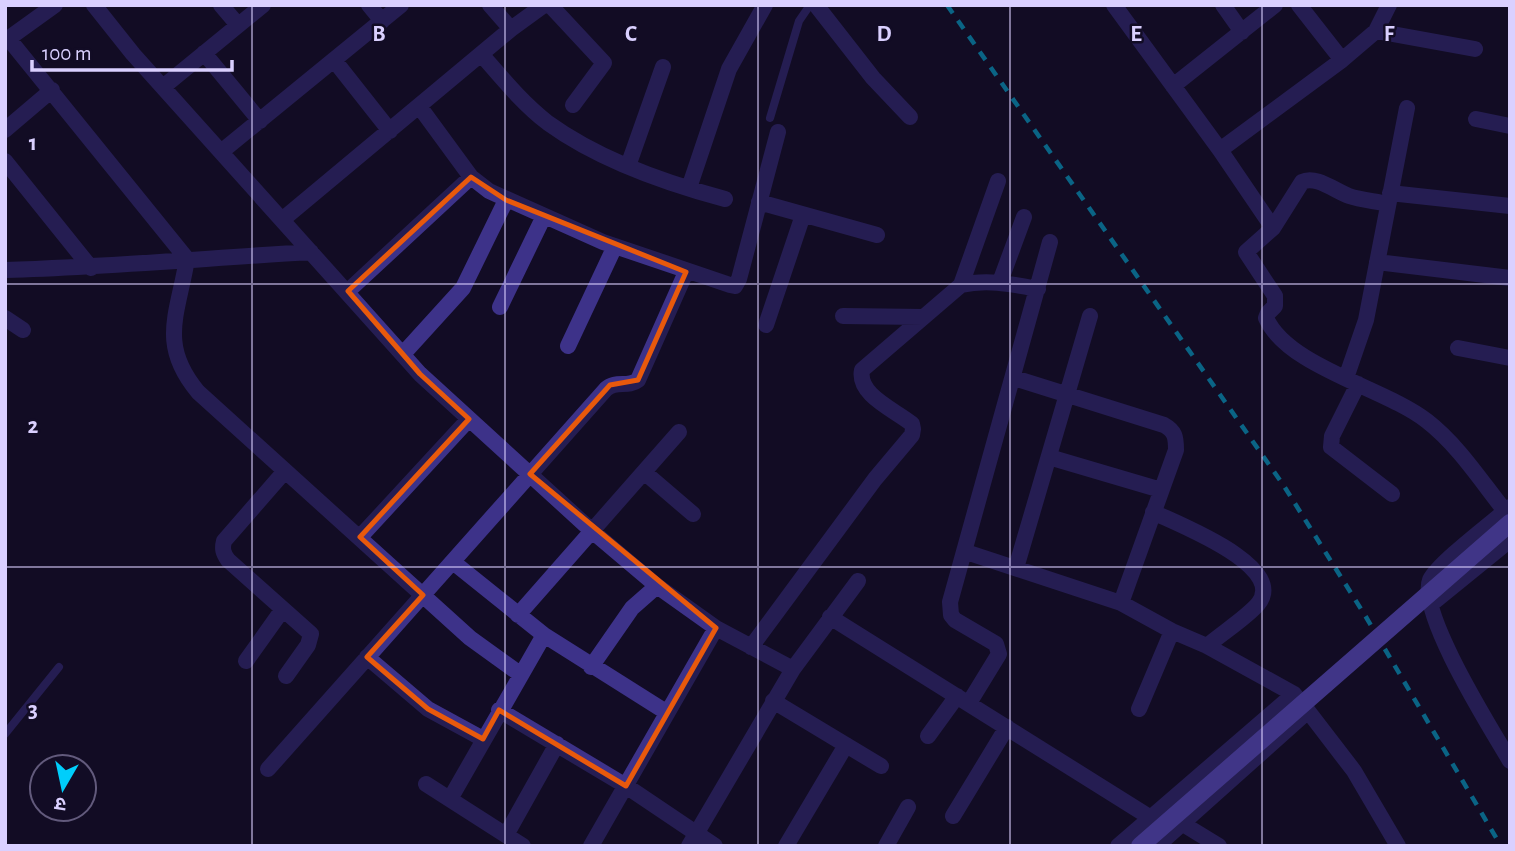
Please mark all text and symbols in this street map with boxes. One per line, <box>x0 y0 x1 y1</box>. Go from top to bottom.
text: B <box>372 23 386 46</box>
text: C <box>625 23 637 46</box>
text: D <box>876 23 892 46</box>
text: E <box>1130 23 1142 46</box>
text: F <box>1384 23 1395 46</box>
scale bar <box>32 28 231 72</box>
text: 100 m <box>42 43 92 64</box>
text: 1 <box>29 132 37 155</box>
text: 2 <box>28 415 39 438</box>
text: 3 <box>28 699 38 722</box>
north arrow <box>28 753 98 823</box>
text: उ <box>53 793 68 814</box>

